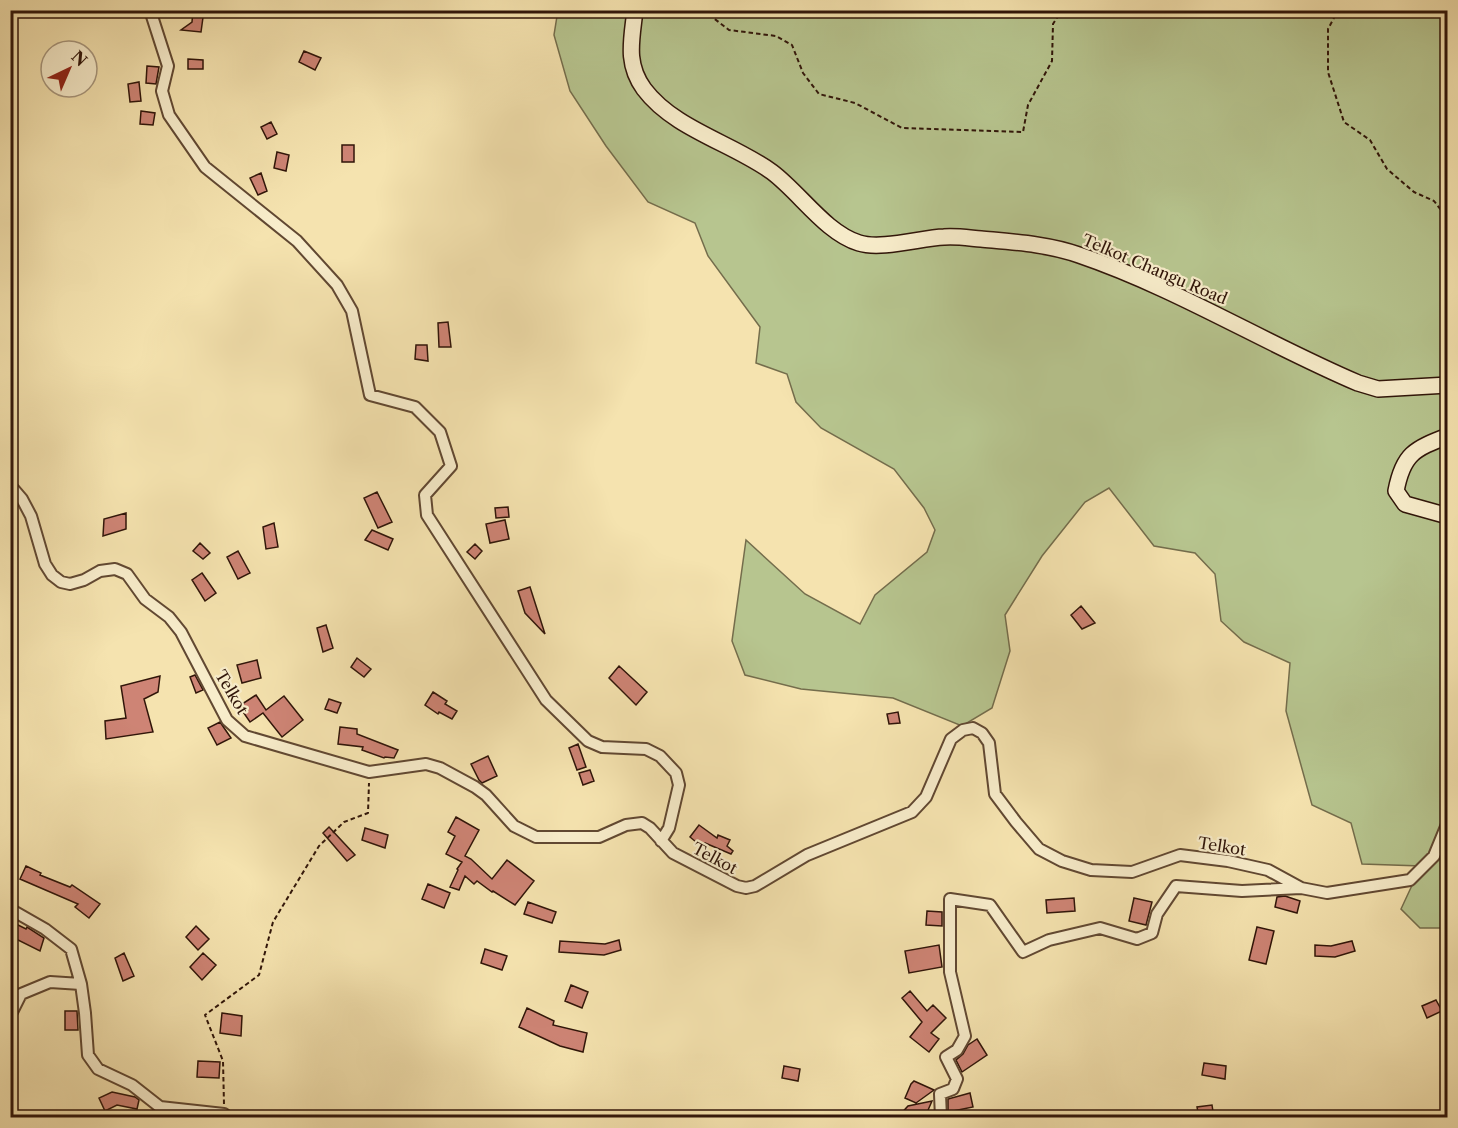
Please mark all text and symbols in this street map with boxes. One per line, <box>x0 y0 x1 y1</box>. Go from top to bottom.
north arrow <box>39 39 99 99</box>
text: N <box>67 46 91 70</box>
street label: Telkot Changu Road <box>1080 229 1231 309</box>
street label: Telkot <box>211 666 253 718</box>
street label: Telkot <box>1197 832 1248 860</box>
street label: Telkot <box>689 838 741 878</box>

